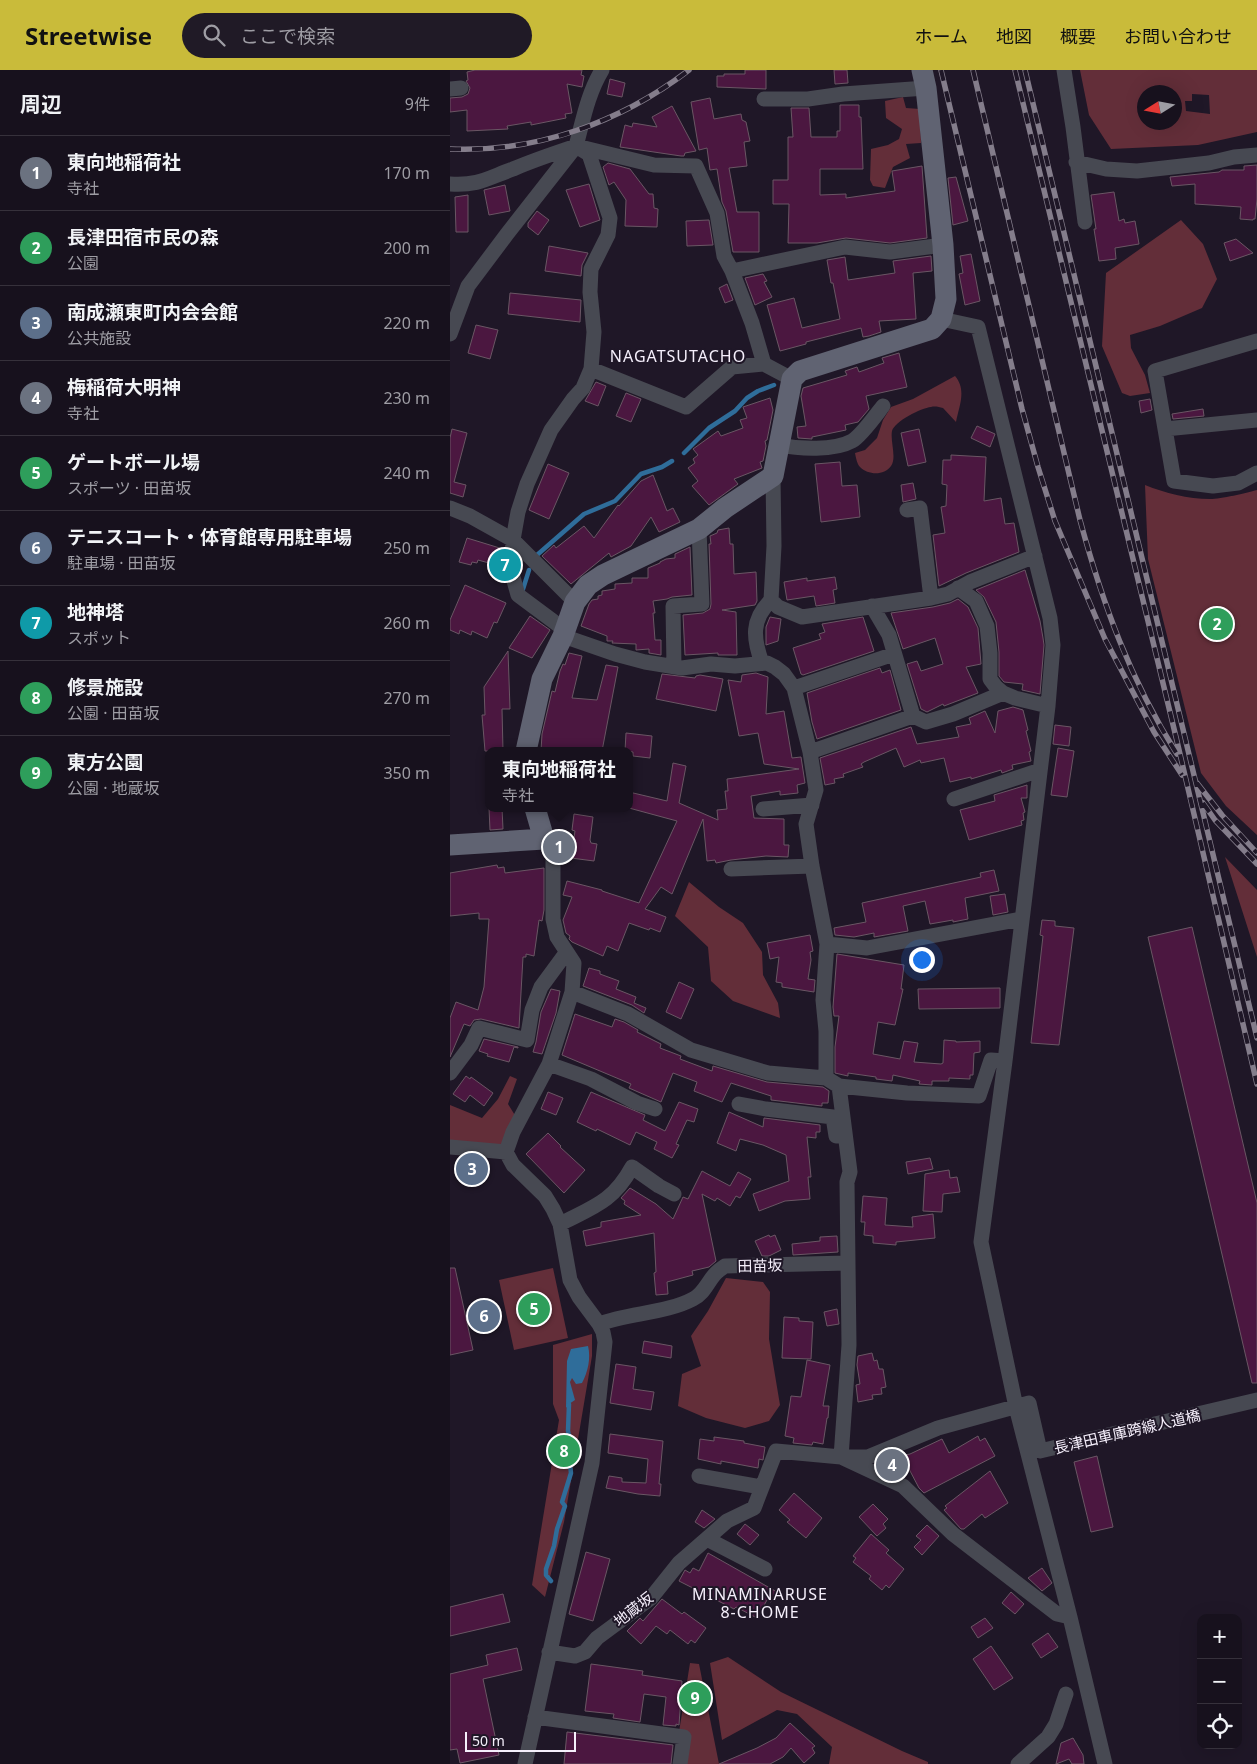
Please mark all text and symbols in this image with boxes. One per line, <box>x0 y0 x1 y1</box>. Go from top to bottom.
search box <box>182 13 532 58</box>
text: Streetwise <box>25 19 152 52</box>
icon: search <box>200 21 228 49</box>
text: ここで検索 <box>240 23 335 49</box>
text: ホーム <box>915 24 968 48</box>
text: 地図 <box>996 24 1032 48</box>
text: 概要 <box>1060 24 1096 48</box>
text: お問い合わせ <box>1124 24 1232 48</box>
north arrow <box>1137 85 1182 130</box>
text: 周辺 <box>20 90 62 118</box>
text: 9件 <box>405 93 430 115</box>
text: 東向地稲荷社 <box>67 149 181 175</box>
text: 1 <box>31 162 41 184</box>
text: 170 m <box>383 162 430 184</box>
text: 寺社 <box>67 177 99 199</box>
text: 長津田宿市民の森 <box>67 224 219 250</box>
text: 2 <box>31 237 41 259</box>
text: 200 m <box>383 237 430 259</box>
text: 公園 <box>67 252 99 274</box>
text: 南成瀬東町内会会館 <box>67 299 238 325</box>
text: 3 <box>31 312 41 334</box>
text: 220 m <box>383 312 430 334</box>
text: 公共施設 <box>67 327 131 349</box>
district label: NAGATSUTACHO <box>610 345 746 367</box>
text: 梅稲荷大明神 <box>67 374 181 400</box>
text: 4 <box>31 387 41 409</box>
text: 230 m <box>383 387 430 409</box>
text: 寺社 <box>67 402 99 424</box>
text: ゲートボール場 <box>67 449 200 475</box>
text: 5 <box>31 462 41 484</box>
text: 240 m <box>383 462 430 484</box>
text: スポーツ · 田苗坂 <box>67 477 191 499</box>
text: テニスコート・体育館専用駐車場 <box>67 524 352 550</box>
text: 6 <box>31 537 41 559</box>
text: 250 m <box>383 537 430 559</box>
pin: 7 <box>489 546 521 584</box>
text: 駐車場 · 田苗坂 <box>67 552 176 574</box>
text: 地神塔 <box>67 599 124 625</box>
pin: 2 <box>1201 605 1233 643</box>
text: 7 <box>31 612 41 634</box>
text: 260 m <box>383 612 430 634</box>
text: スポット <box>67 627 131 649</box>
text: 修景施設 <box>67 674 143 700</box>
text: 8 <box>31 687 41 709</box>
text: 270 m <box>383 687 430 709</box>
text: 公園 · 田苗坂 <box>67 702 160 724</box>
popup <box>485 747 633 812</box>
text: 東方公園 <box>67 749 143 775</box>
text: 東向地稲荷社 <box>502 756 616 782</box>
text: 9 <box>31 762 41 784</box>
text: 350 m <box>383 762 430 784</box>
text: 公園 · 地蔵坂 <box>67 777 160 799</box>
text: 寺社 <box>502 784 534 806</box>
pin: 1 <box>543 828 575 866</box>
your location <box>909 947 935 973</box>
pin: 3 <box>456 1150 488 1188</box>
street label: 田苗坂 <box>737 1255 783 1275</box>
pin: 5 <box>518 1290 550 1328</box>
pin: 6 <box>468 1297 500 1335</box>
street label: 長津田車庫跨線人道橋 <box>1052 1404 1202 1458</box>
pin: 8 <box>548 1432 580 1470</box>
pin: 4 <box>876 1446 908 1484</box>
district label: MINAMINARUSE 8-CHOME <box>692 1583 828 1623</box>
street label: 地蔵坂 <box>609 1587 657 1631</box>
map controls <box>1197 1614 1242 1749</box>
button: + <box>1197 1614 1242 1659</box>
button: − <box>1197 1659 1242 1704</box>
pin: 9 <box>679 1679 711 1717</box>
button: locate <box>1197 1704 1242 1749</box>
scale bar <box>465 1729 576 1752</box>
text: 50 m <box>472 1731 505 1750</box>

